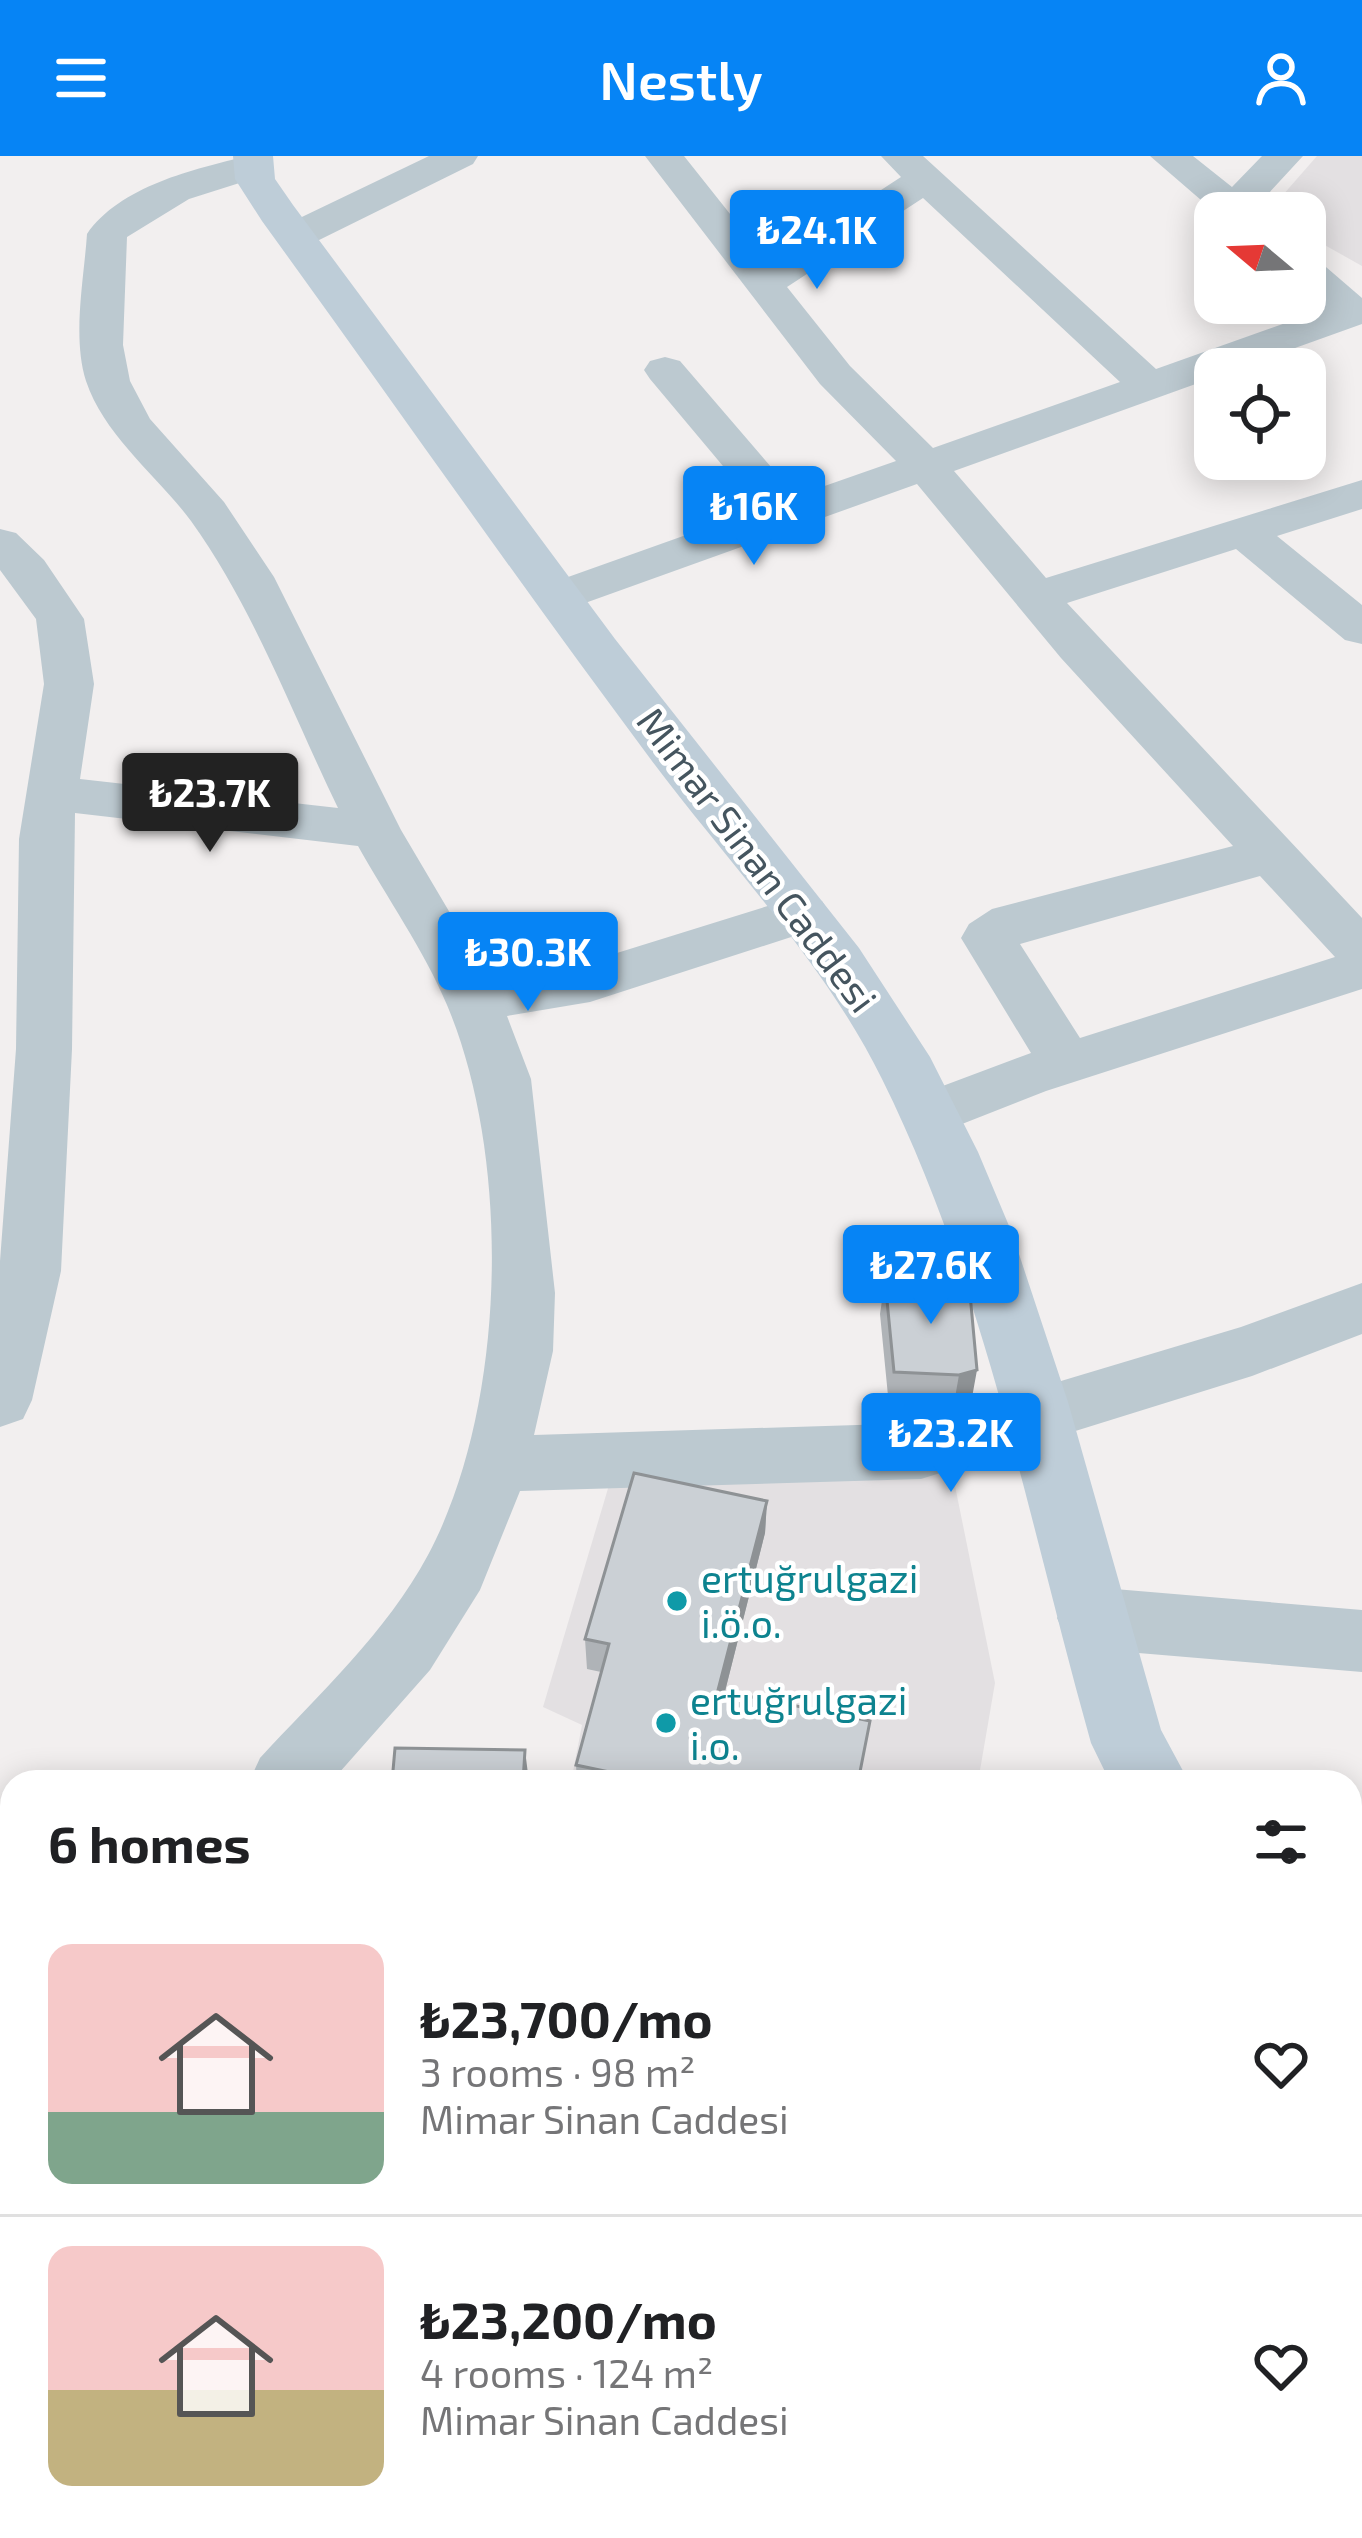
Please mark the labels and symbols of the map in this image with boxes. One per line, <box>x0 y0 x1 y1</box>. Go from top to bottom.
pin: ₺24.1K <box>719 190 915 292</box>
north arrow <box>1194 192 1326 324</box>
pin: ₺16K <box>683 466 825 568</box>
street label: Mimar Sinan Caddesi <box>628 698 888 1020</box>
pin: ₺23.7K <box>112 753 308 855</box>
pin: ₺30.3K <box>430 912 626 1014</box>
pin: ₺27.6K <box>833 1225 1029 1327</box>
pin: ₺23.2K <box>853 1393 1049 1495</box>
place label: ertuğrulgazi i.ö.o. <box>701 1554 918 1646</box>
marker: ertuğrulgazi i.ö.o. <box>664 1588 690 1614</box>
place label: ertuğrulgazi i.o. <box>690 1676 907 1768</box>
marker: ertuğrulgazi i.o. <box>653 1710 679 1736</box>

